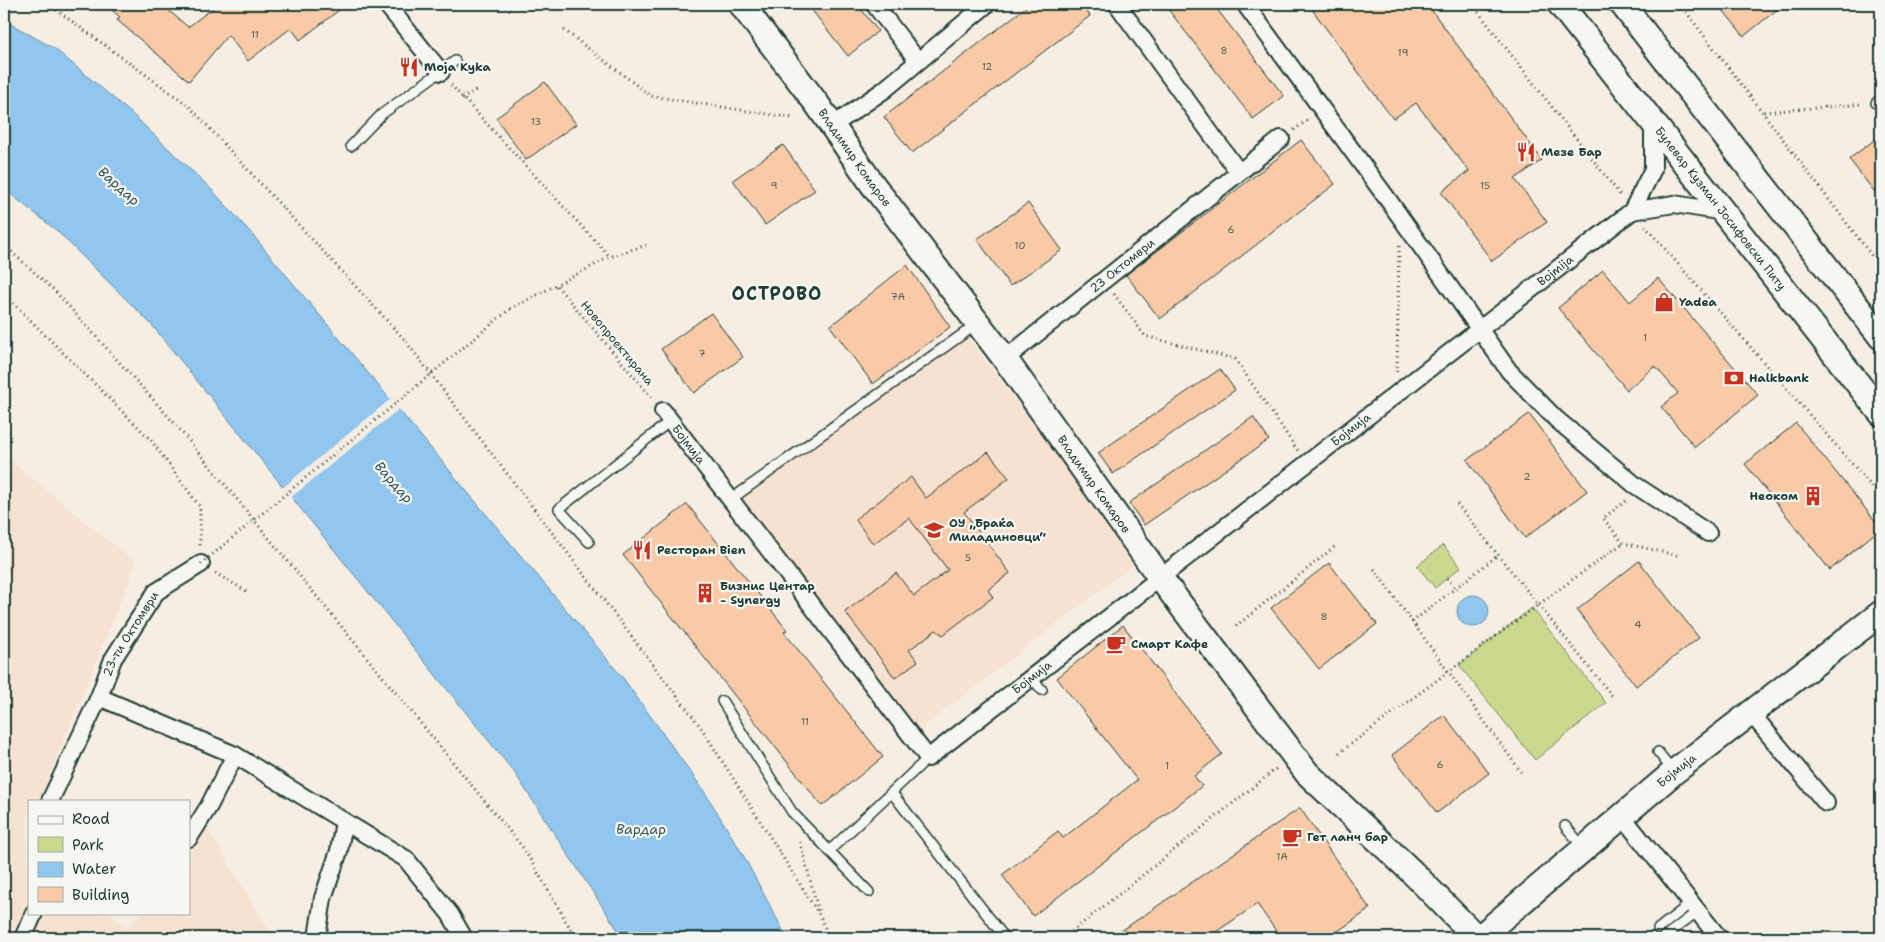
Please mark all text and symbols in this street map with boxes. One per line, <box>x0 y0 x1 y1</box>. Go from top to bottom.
house number: 11 <box>251 28 259 41</box>
house number: 8 <box>1221 44 1228 57</box>
house number: 19 <box>1398 46 1408 59</box>
restaurant icon: Moja Kyka <box>398 56 420 78</box>
place label: Moja Kyka <box>424 59 492 75</box>
house number: 12 <box>982 60 992 73</box>
street label: Владимир Комаров <box>815 105 895 210</box>
house number: 13 <box>531 115 541 128</box>
street label: Булевар Кузман Јосифовски Питу <box>1651 123 1790 294</box>
restaurant icon: Мезе Бар <box>1515 141 1537 163</box>
place label: Мезе Бар <box>1541 144 1602 160</box>
water label: Вардар <box>94 163 144 210</box>
house number: 9 <box>771 179 778 192</box>
house number: 15 <box>1480 179 1490 192</box>
house number: 6 <box>1228 223 1235 236</box>
street label: 23 Октомври <box>1086 235 1158 296</box>
house number: 10 <box>1015 239 1025 252</box>
street label: Bojmija <box>1534 251 1577 290</box>
district label: ОСТРОВО <box>732 282 822 306</box>
house number: 7А <box>891 290 905 303</box>
shop icon: Yadea <box>1653 291 1675 313</box>
place label: Yadea <box>1679 294 1718 310</box>
street label: Новопроектирана <box>577 297 658 389</box>
house number: 1 <box>1643 331 1647 344</box>
house number: 7 <box>699 347 706 360</box>
bank icon: Halkbank <box>1723 367 1745 389</box>
place label: Halkbank <box>1749 370 1809 386</box>
street label: Бојмија <box>1328 409 1374 450</box>
street label: Бојмија <box>668 421 709 468</box>
street label: Владимир Комаров <box>1054 432 1134 536</box>
water label: Вардар <box>371 457 417 507</box>
house number: 2 <box>1524 470 1531 483</box>
building icon: Неоком <box>1802 485 1824 507</box>
place label: Неоком <box>1749 488 1798 504</box>
place label: ОУ „Браќа Миладиновци“ <box>949 515 1046 545</box>
school or university icon: ОУ „Браќа Миладиновци“ <box>923 519 945 541</box>
restaurant icon: Ресторан Bien <box>631 539 653 561</box>
place label: Ресторан Bien <box>657 542 746 558</box>
house number: 5 <box>965 551 971 564</box>
place label: Бизнис Центар - Synergy <box>720 578 815 608</box>
building icon: Бизнис Центар - Synergy <box>694 582 716 604</box>
street label: 23-ти Октомври <box>99 588 162 679</box>
house number: 8 <box>1321 610 1328 623</box>
house number: 4 <box>1635 618 1642 631</box>
cafe icon: Смарт Кафе <box>1105 633 1127 655</box>
place label: Смарт Кафе <box>1131 636 1208 652</box>
street label: Бојмија <box>1009 657 1055 698</box>
house number: 11 <box>801 715 809 728</box>
street label: Бојмија <box>1654 750 1700 791</box>
house number: 6 <box>1437 758 1444 771</box>
house number: 1 <box>1165 759 1169 772</box>
legend <box>28 800 190 914</box>
text: Road <box>72 809 110 829</box>
water label: Вардар <box>616 820 666 838</box>
cafe icon: Гет ланч бар <box>1281 826 1303 848</box>
place label: Гет ланч бар <box>1307 829 1388 845</box>
text: Park <box>72 835 104 855</box>
house number: 1А <box>1276 850 1288 863</box>
text: Water <box>72 859 116 879</box>
text: Building <box>72 885 129 905</box>

